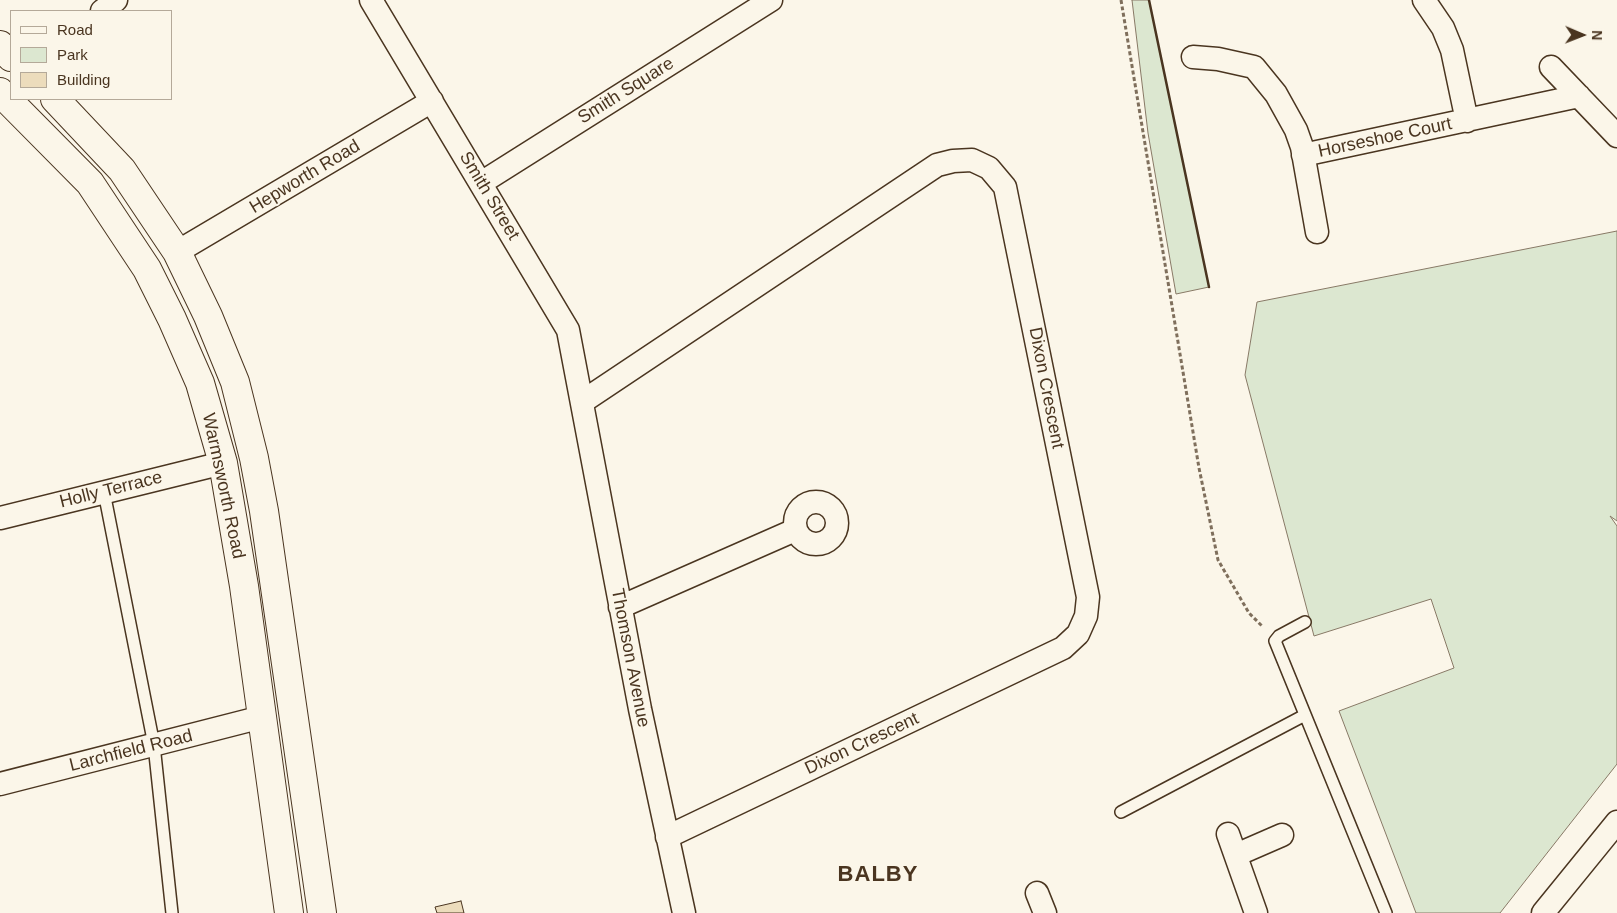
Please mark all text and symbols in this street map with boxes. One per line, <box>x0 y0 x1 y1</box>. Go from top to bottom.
legend <box>10 10 172 100</box>
north arrow <box>1557 10 1607 60</box>
text: Road <box>57 21 93 38</box>
text: N <box>1589 30 1605 40</box>
text: Park <box>57 46 88 63</box>
street label: Smith Square <box>574 53 678 129</box>
text: Building <box>57 71 110 88</box>
street label: Horseshoe Court <box>1316 113 1454 163</box>
street label: Hepworth Road <box>246 136 364 218</box>
street label: Smith Street <box>454 148 524 244</box>
street label: Dixon Crescent <box>1024 326 1068 450</box>
street label: Warmsworth Road <box>197 411 249 561</box>
street label: Holly Terrace <box>57 467 165 513</box>
street label: Thomson Avenue <box>606 587 654 729</box>
street label: Dixon Crescent <box>802 708 922 780</box>
street label: Larchfield Road <box>67 725 195 777</box>
district label: BALBY <box>837 862 919 888</box>

